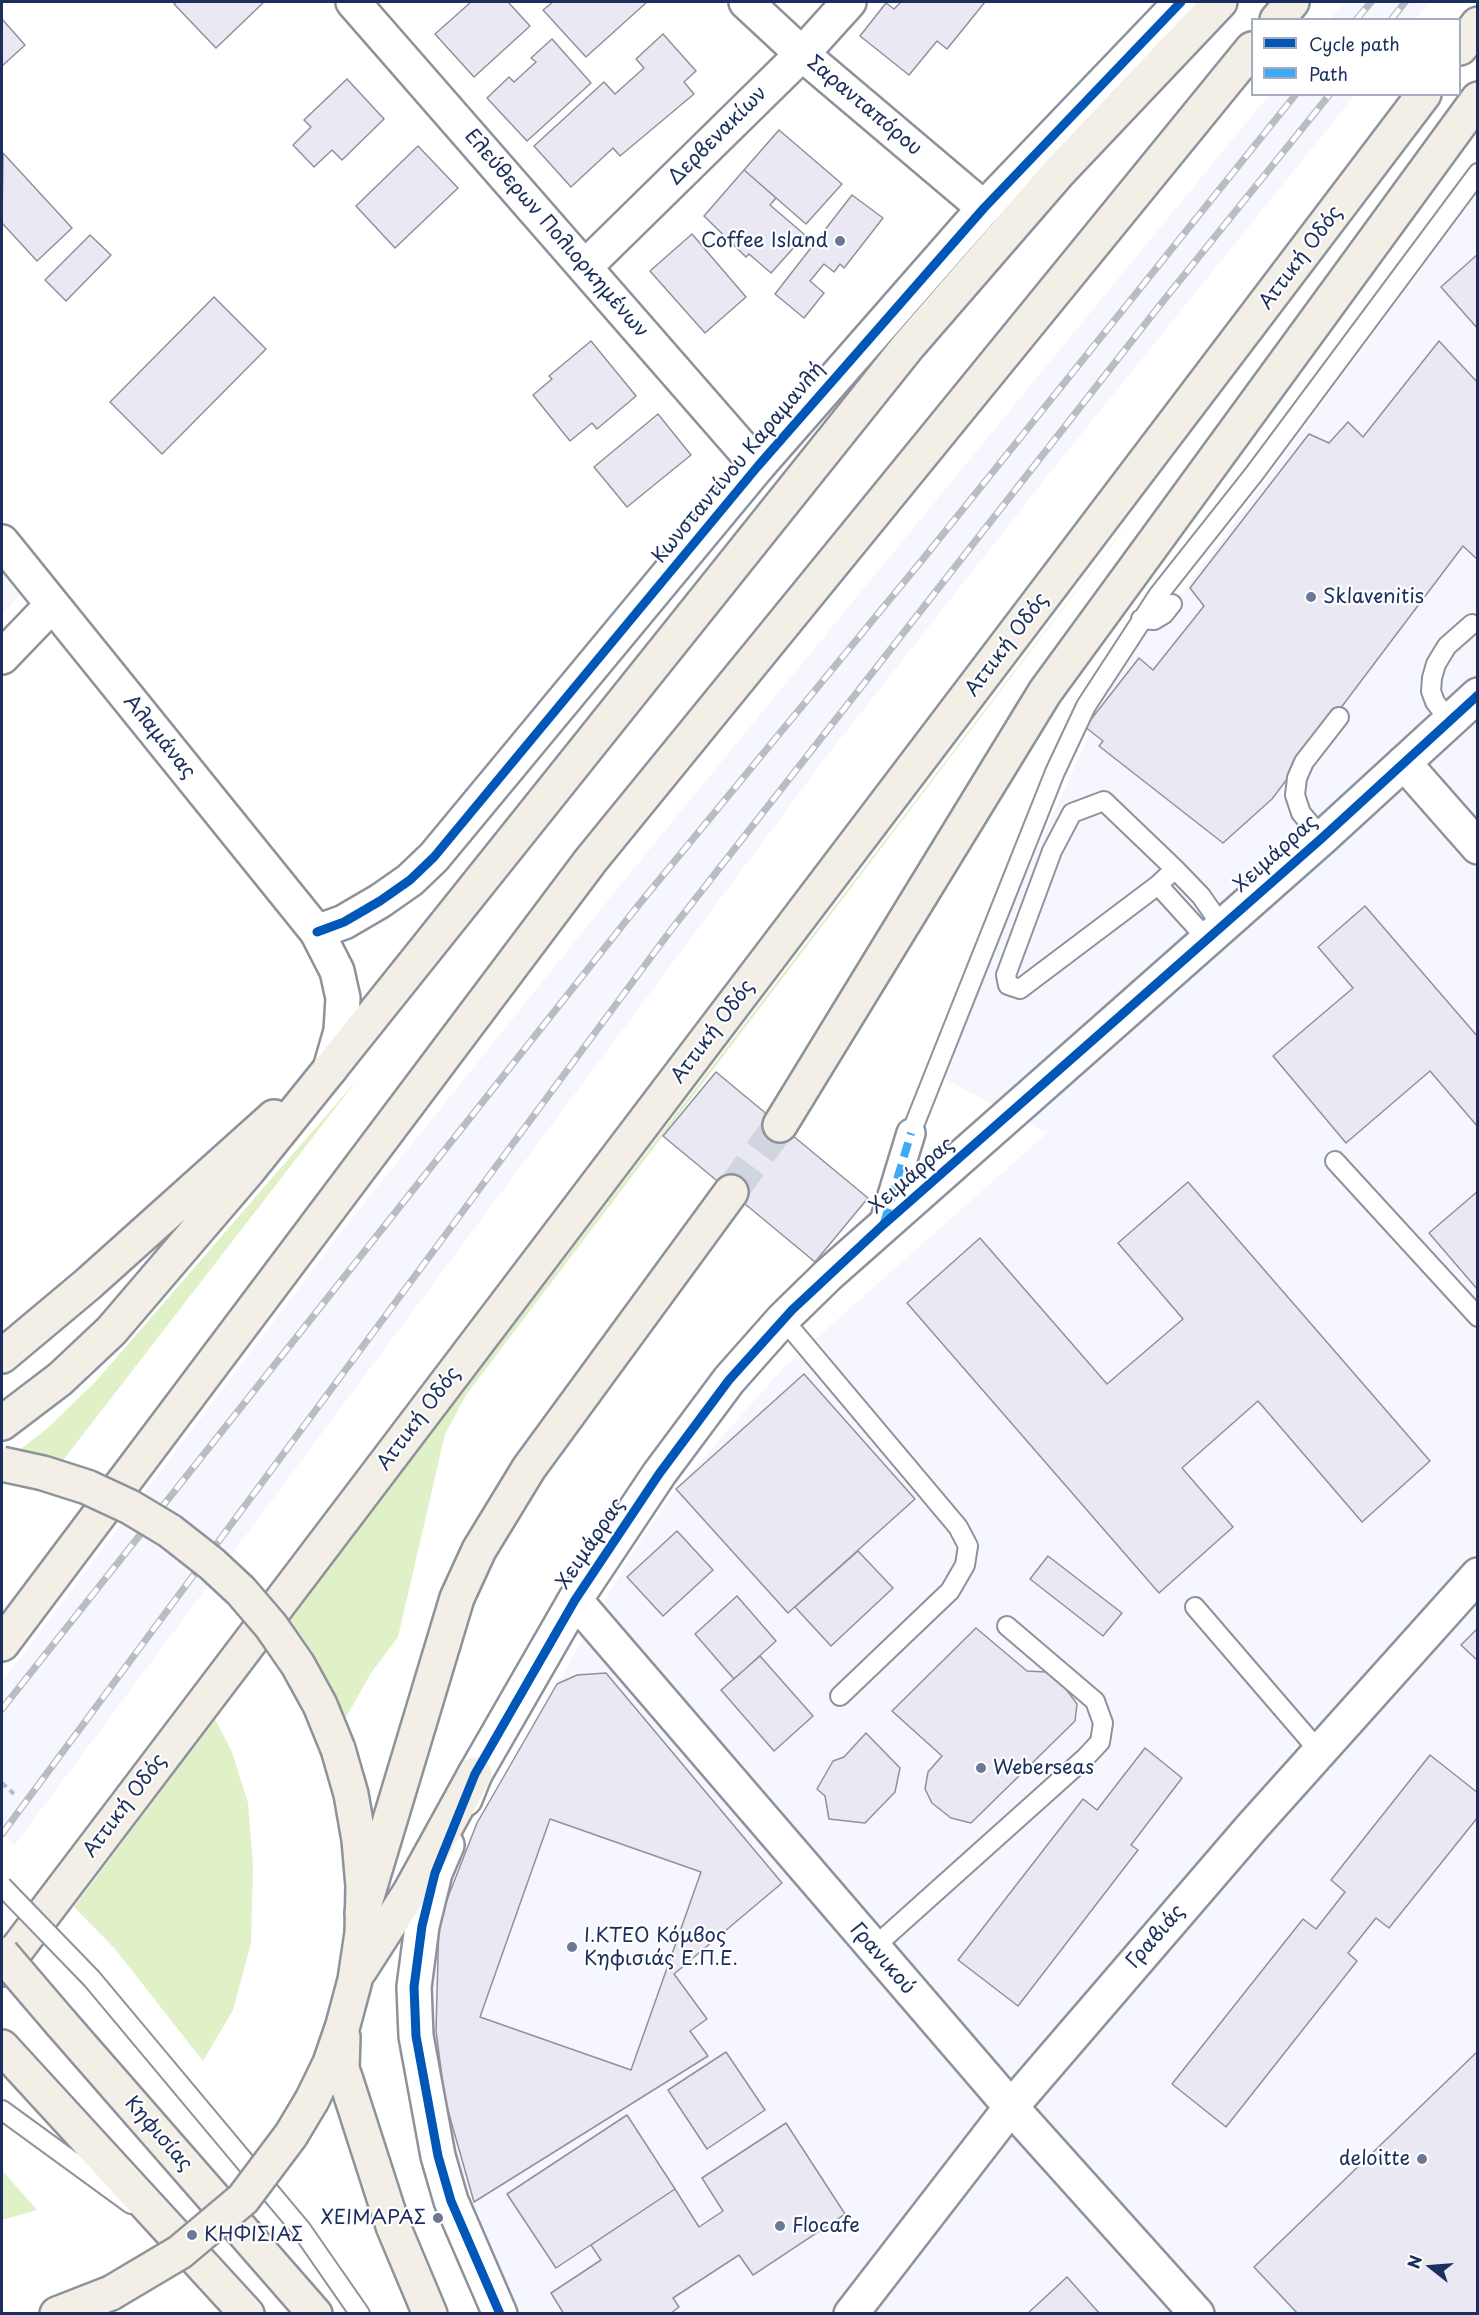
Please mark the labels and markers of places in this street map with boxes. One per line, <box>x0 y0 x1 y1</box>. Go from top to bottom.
place label: Coffee Island <box>701 229 828 253</box>
marker: Coffee Island <box>833 234 847 248</box>
place label: Sklavenitis <box>1323 585 1424 609</box>
marker: Sklavenitis <box>1304 590 1318 604</box>
place label: Weberseas <box>993 1756 1094 1780</box>
marker: Weberseas <box>974 1761 988 1775</box>
place label: Ι.ΚΤΕΟ Κόμβος Κηφισιάς Ε.Π.Ε. <box>584 1924 738 1971</box>
marker: Ι.ΚΤΕΟ Κόμβος Κηφισιάς Ε.Π.Ε. <box>565 1940 579 1954</box>
place label: deloitte <box>1339 2147 1410 2171</box>
marker: deloitte <box>1415 2152 1429 2166</box>
place label: ΧΕΙΜΑΡΑΣ <box>320 2206 426 2230</box>
marker: ΧΕΙΜΑΡΑΣ <box>431 2211 445 2225</box>
place label: Flocafe <box>792 2214 860 2238</box>
marker: Flocafe <box>773 2219 787 2233</box>
place label: ΚΗΦΙΣΙΑΣ <box>204 2223 303 2247</box>
marker: ΚΗΦΙΣΙΑΣ <box>185 2228 199 2242</box>

